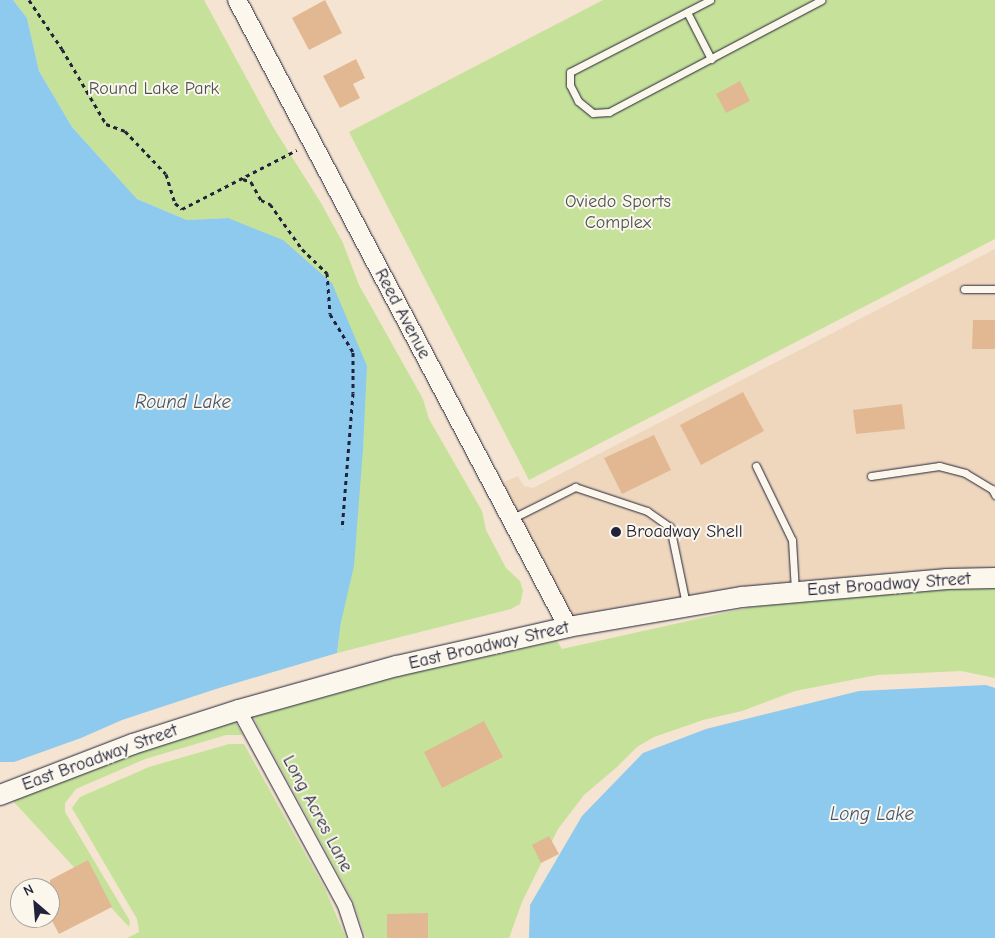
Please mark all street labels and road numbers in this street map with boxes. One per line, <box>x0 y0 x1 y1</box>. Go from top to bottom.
street label: Reed Avenue <box>369 265 435 363</box>
street label: East Broadway Street <box>806 569 972 601</box>
street label: East Broadway Street <box>407 617 571 675</box>
street label: East Broadway Street <box>19 720 181 796</box>
street label: Long Acres Lane <box>277 752 357 876</box>

